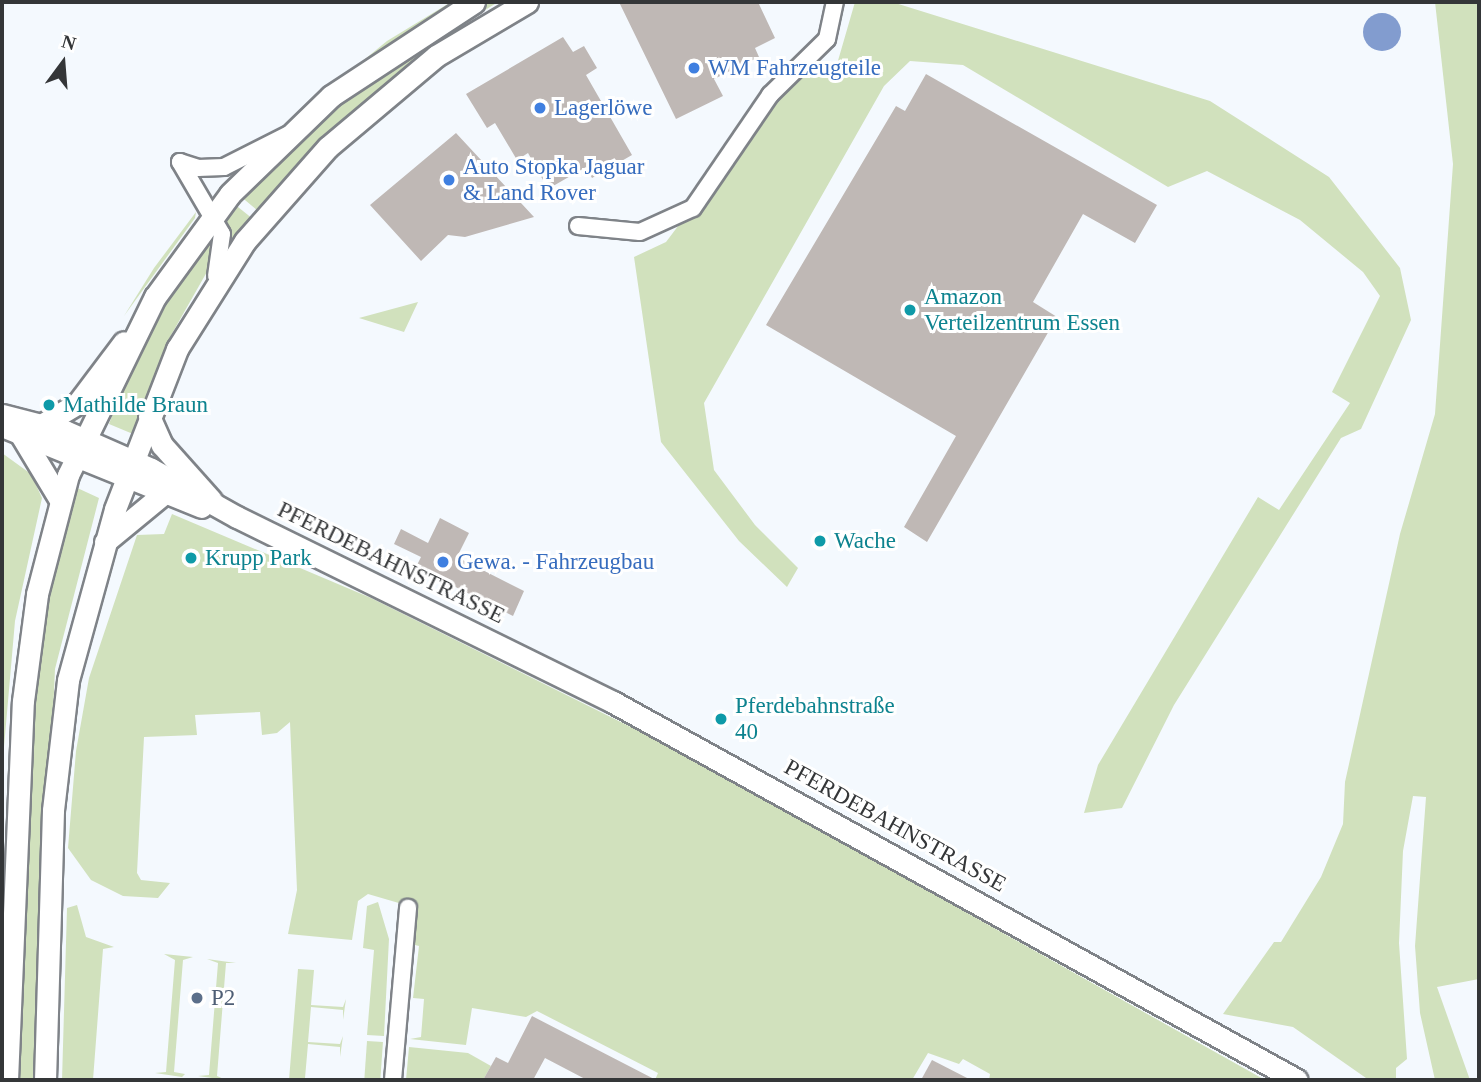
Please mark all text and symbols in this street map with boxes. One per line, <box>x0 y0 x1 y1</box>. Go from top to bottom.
north arrow <box>28 28 98 98</box>
text: N <box>59 30 78 54</box>
place label: WM Fahrzeugteile <box>708 54 881 82</box>
marker: WM Fahrzeugteile <box>686 60 702 76</box>
place label: Lagerlöwe <box>554 94 652 122</box>
marker: Lagerlöwe <box>532 100 548 116</box>
place label: Auto Stopka Jaguar & Land Rover <box>463 153 644 207</box>
marker: Auto Stopka Jaguar & Land Rover <box>441 172 457 188</box>
place label: Amazon Verteilzentrum Essen <box>924 283 1120 337</box>
marker: Amazon Verteilzentrum Essen <box>902 302 918 318</box>
place label: Mathilde Braun <box>63 391 208 419</box>
marker: Mathilde Braun <box>41 397 57 413</box>
street label: PFERDEBAHNSTRASSE <box>273 496 509 630</box>
place label: Wache <box>834 527 896 555</box>
marker: Wache <box>812 533 828 549</box>
place label: Krupp Park <box>205 544 312 572</box>
place label: Gewa. - Fahrzeugbau <box>457 548 654 576</box>
marker: Krupp Park <box>183 550 199 566</box>
marker: Gewa. - Fahrzeugbau <box>435 554 451 570</box>
place label: Pferdebahnstraße 40 <box>735 692 895 746</box>
marker: Pferdebahnstraße 40 <box>713 711 729 727</box>
street label: PFERDEBAHNSTRASSE <box>779 754 1011 898</box>
place label: P2 <box>211 984 235 1012</box>
marker: P2 <box>189 990 205 1006</box>

